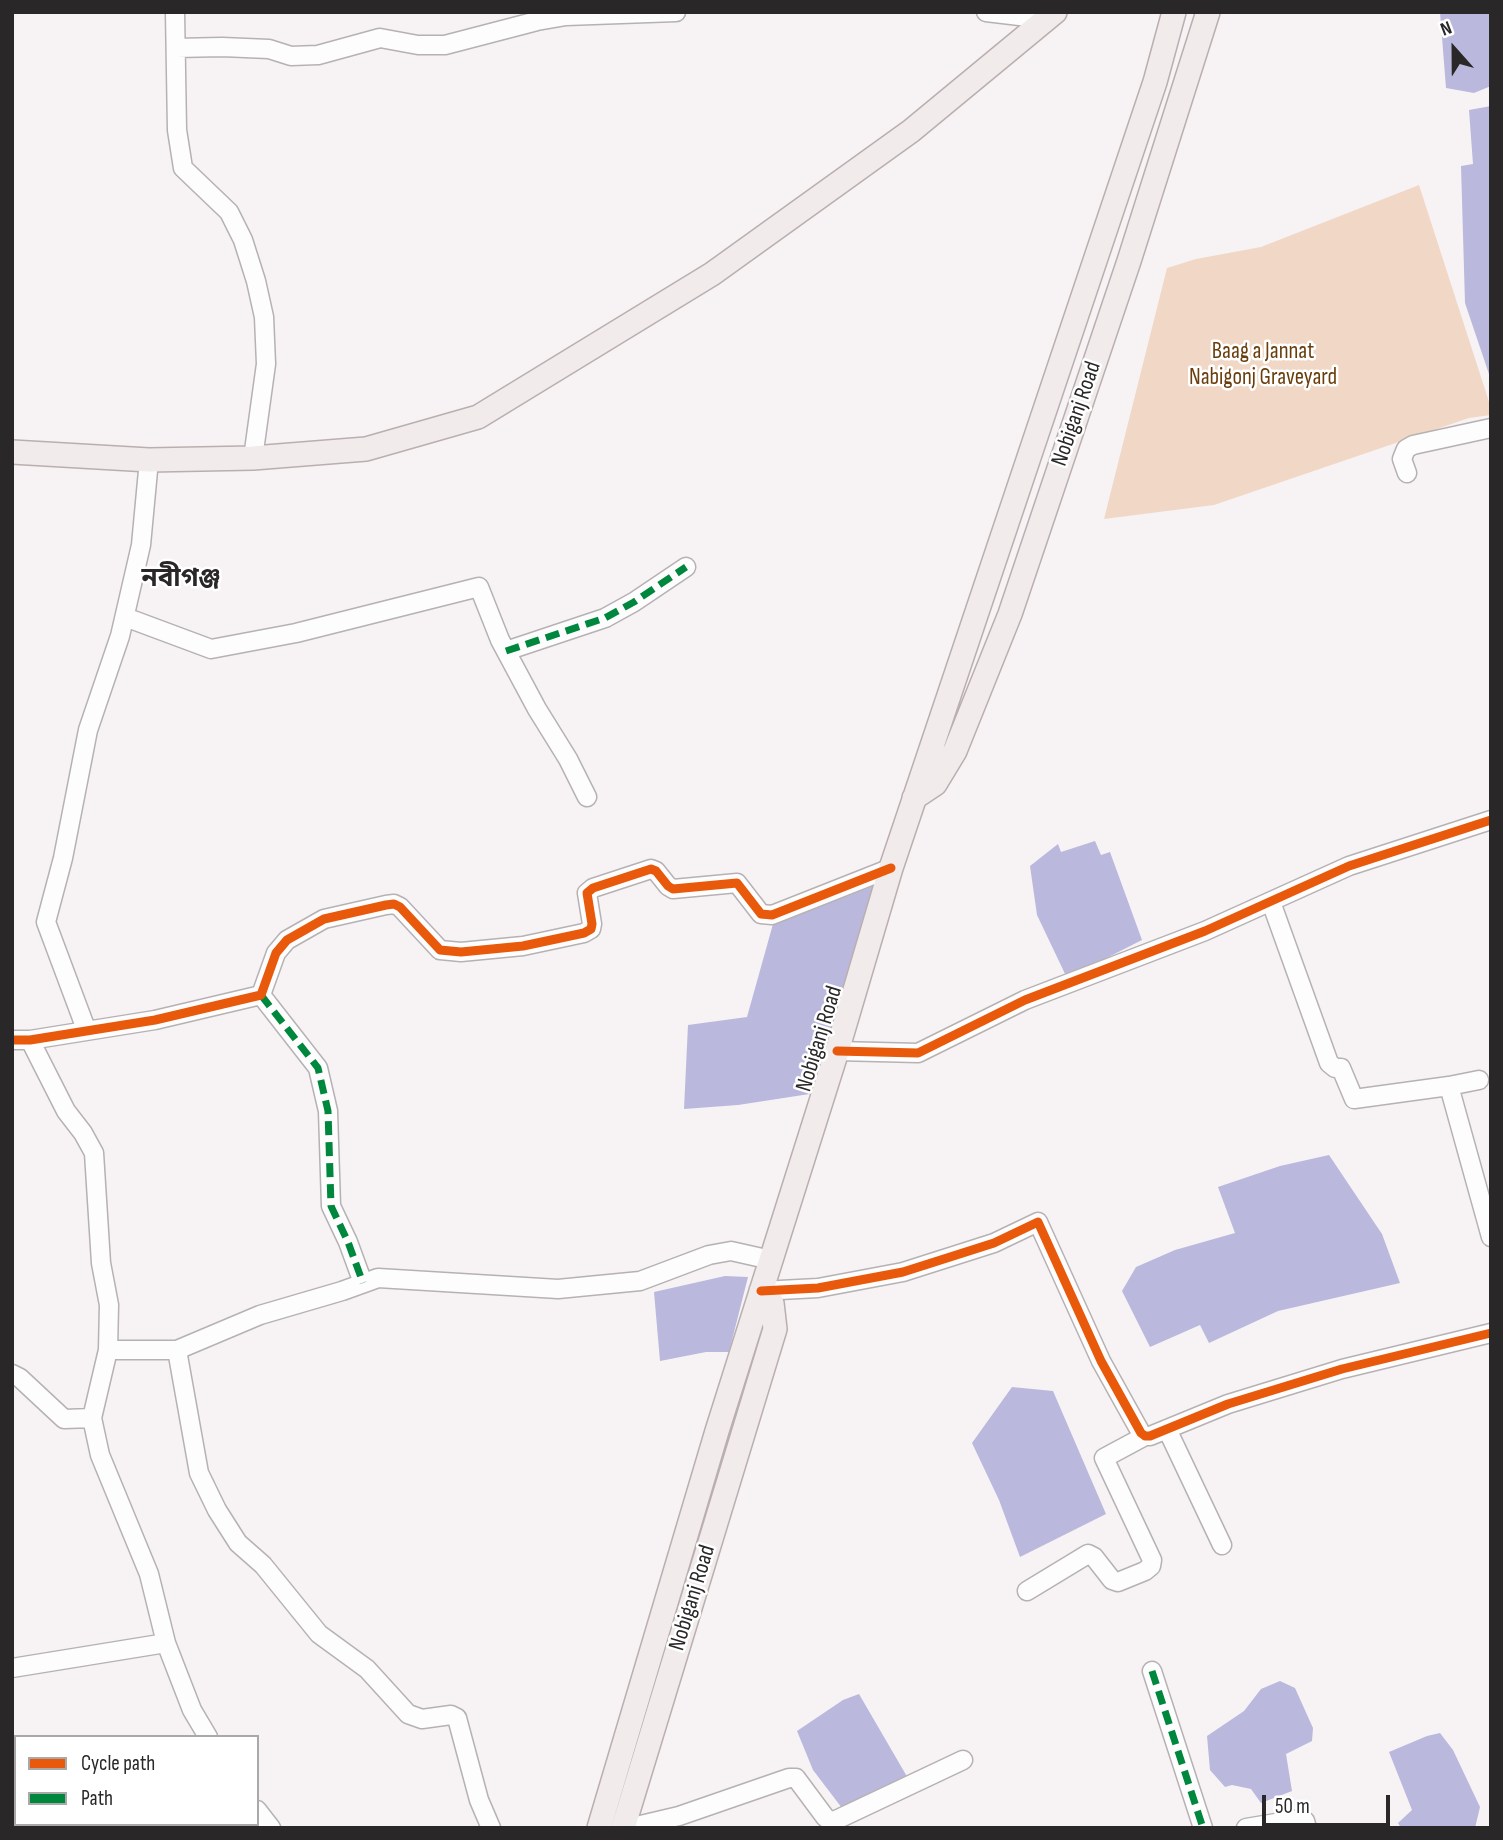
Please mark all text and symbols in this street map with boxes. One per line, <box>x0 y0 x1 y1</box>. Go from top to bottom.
north arrow <box>1419 14 1489 84</box>
text: N <box>1437 16 1455 41</box>
park label: Baag a Jannat Nabigonj Graveyard <box>1189 338 1337 392</box>
street label: Nobiganj Road <box>1046 358 1108 470</box>
district label: নবীগঞ্জ <box>142 563 220 595</box>
street label: Nobiganj Road <box>791 983 849 1095</box>
street label: Nobiganj Road <box>664 1542 722 1654</box>
legend <box>14 1735 259 1826</box>
text: Cycle path <box>81 1751 155 1776</box>
scale bar <box>1265 1780 1393 1824</box>
text: Path <box>81 1786 113 1811</box>
text: 50 m <box>1275 1794 1310 1819</box>

